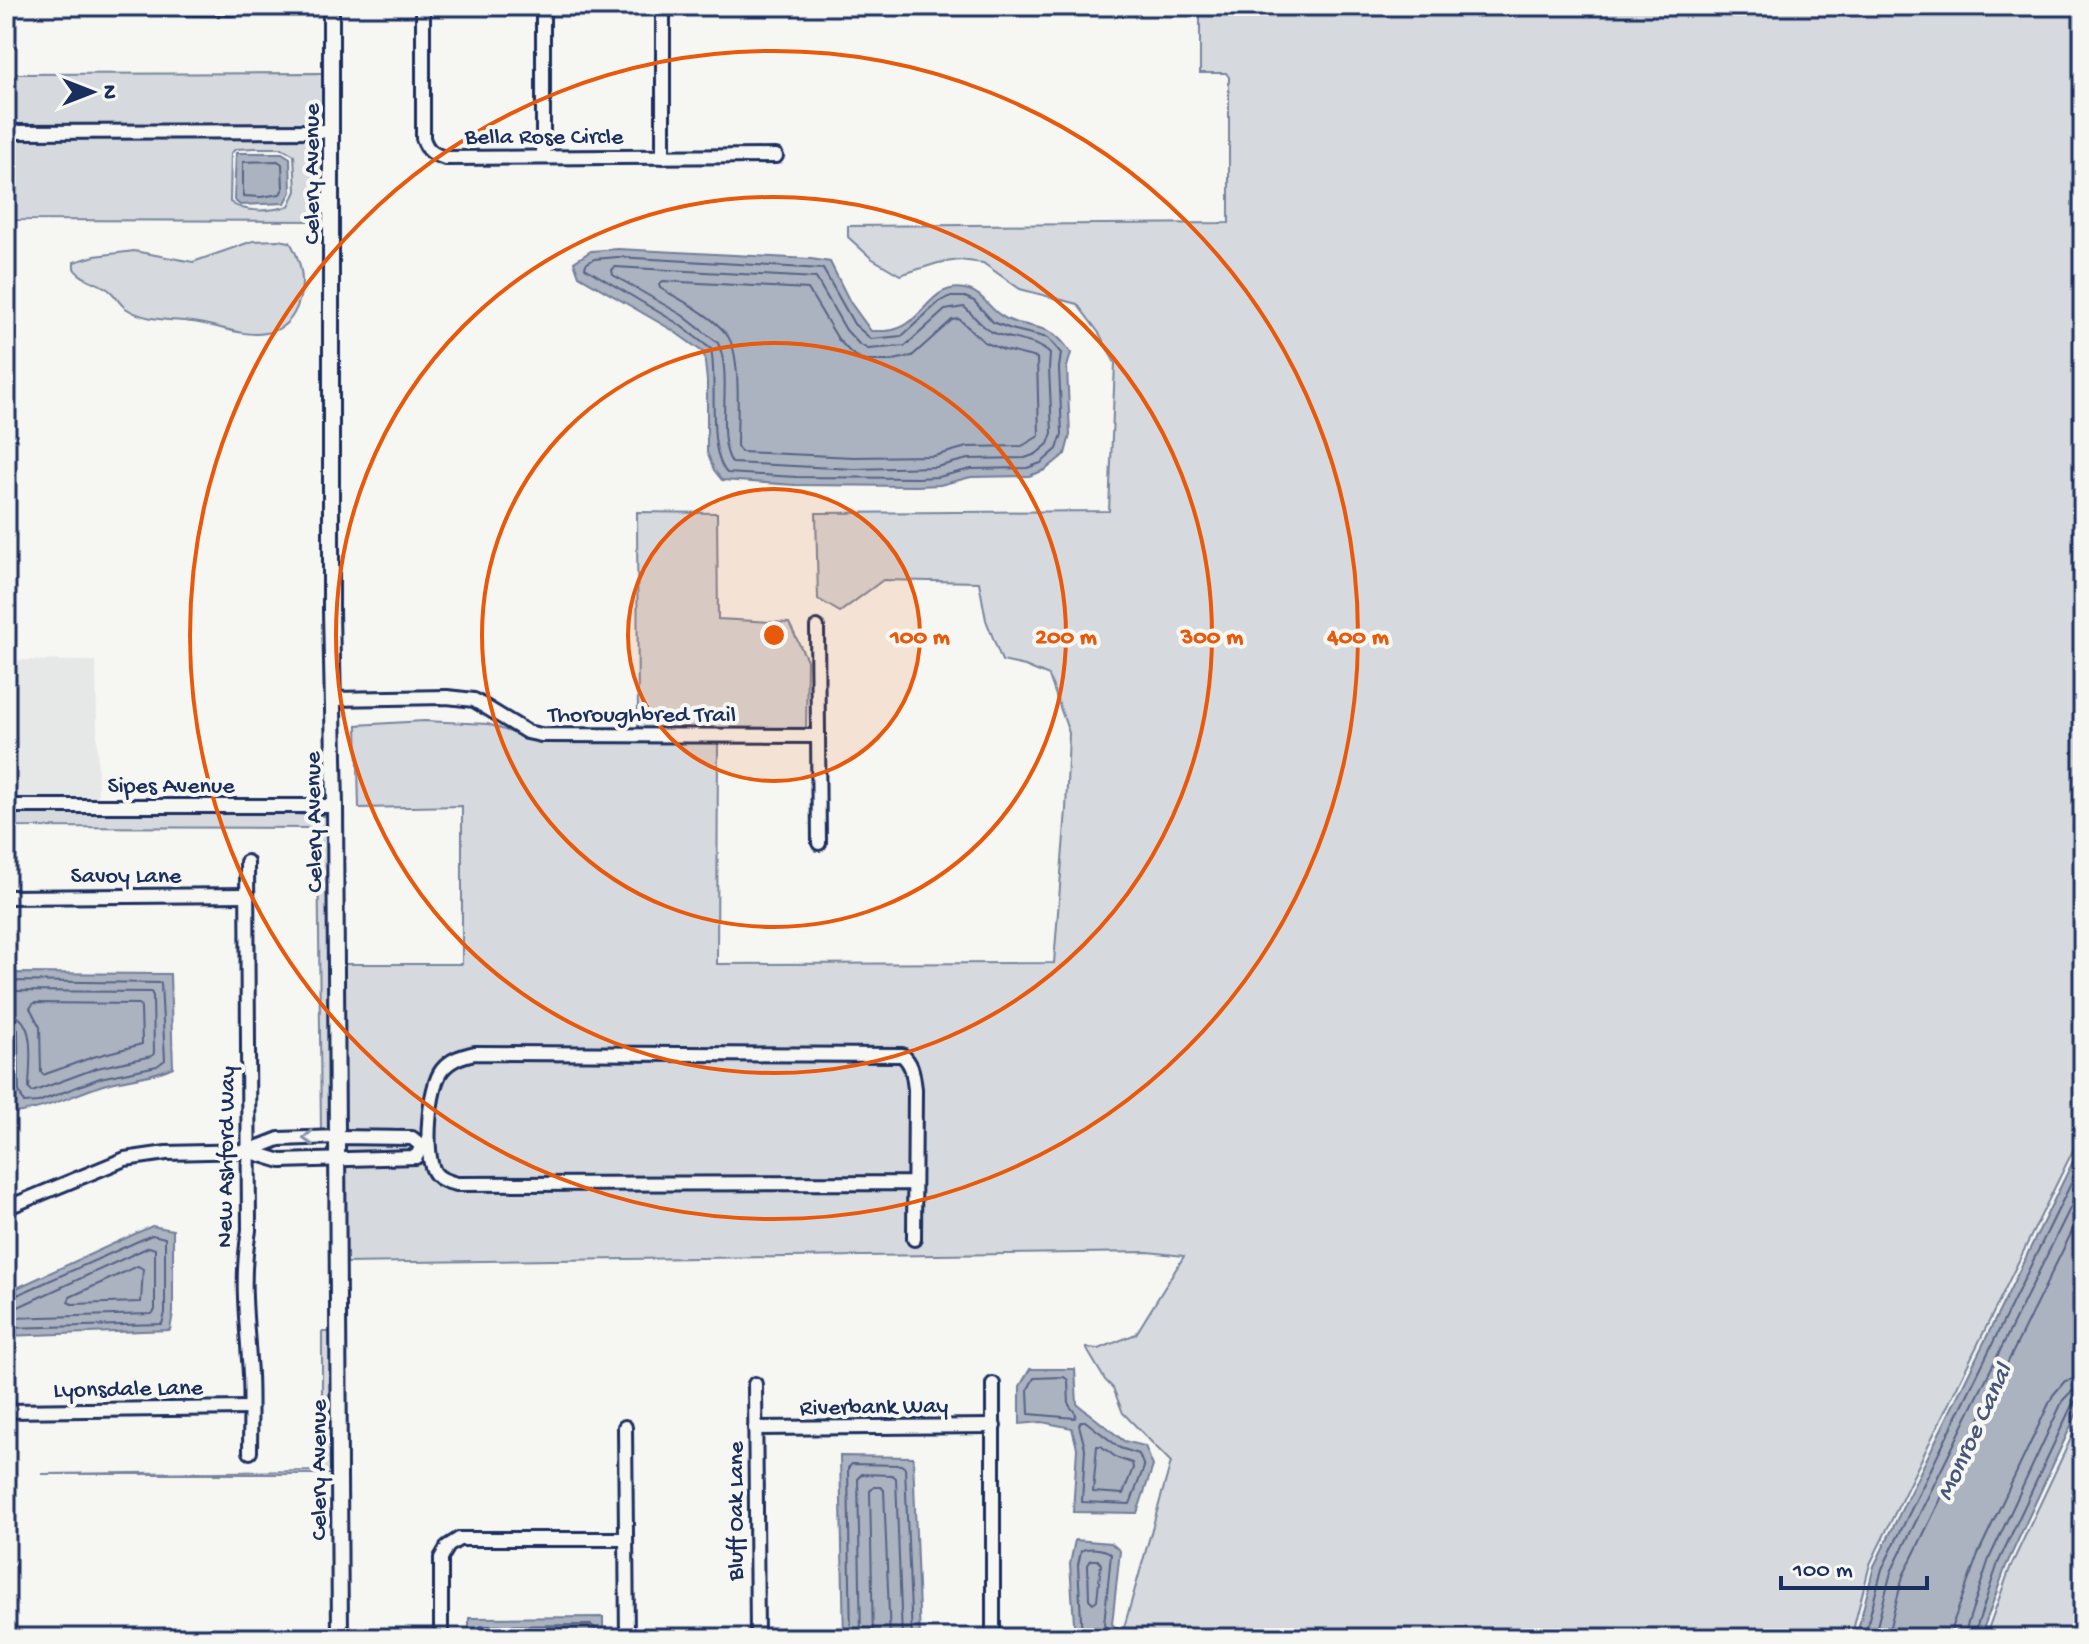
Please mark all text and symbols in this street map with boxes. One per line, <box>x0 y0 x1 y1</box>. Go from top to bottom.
north arrow <box>52 52 132 132</box>
text: N <box>95 85 121 99</box>
street label: Celery Avenue <box>299 103 328 245</box>
street label: Bella Rose Circle <box>464 124 624 153</box>
centre of rings <box>760 621 788 649</box>
text: 100 m <box>889 624 950 653</box>
text: 200 m <box>1035 624 1097 653</box>
text: 300 m <box>1180 624 1243 653</box>
text: 400 m <box>1326 624 1389 653</box>
street label: Thoroughbred Trail <box>546 702 736 731</box>
street label: Celery Avenue <box>300 750 331 893</box>
street label: Sipes Avenue <box>107 773 235 802</box>
street label: Savoy Lane <box>71 863 182 892</box>
street label: New Ashford Way <box>211 1066 244 1248</box>
one-way arrow <box>301 1129 314 1146</box>
water label: Monroe Canal <box>1931 1358 2022 1506</box>
street label: Lyonsdale Lane <box>53 1375 204 1406</box>
street label: Riverbank Way <box>800 1393 949 1424</box>
street label: Celery Avenue <box>306 1399 335 1541</box>
street label: Bluff Oak Lane <box>723 1441 752 1582</box>
scale bar <box>1781 1540 1927 1590</box>
text: 100 m <box>1792 1557 1853 1586</box>

